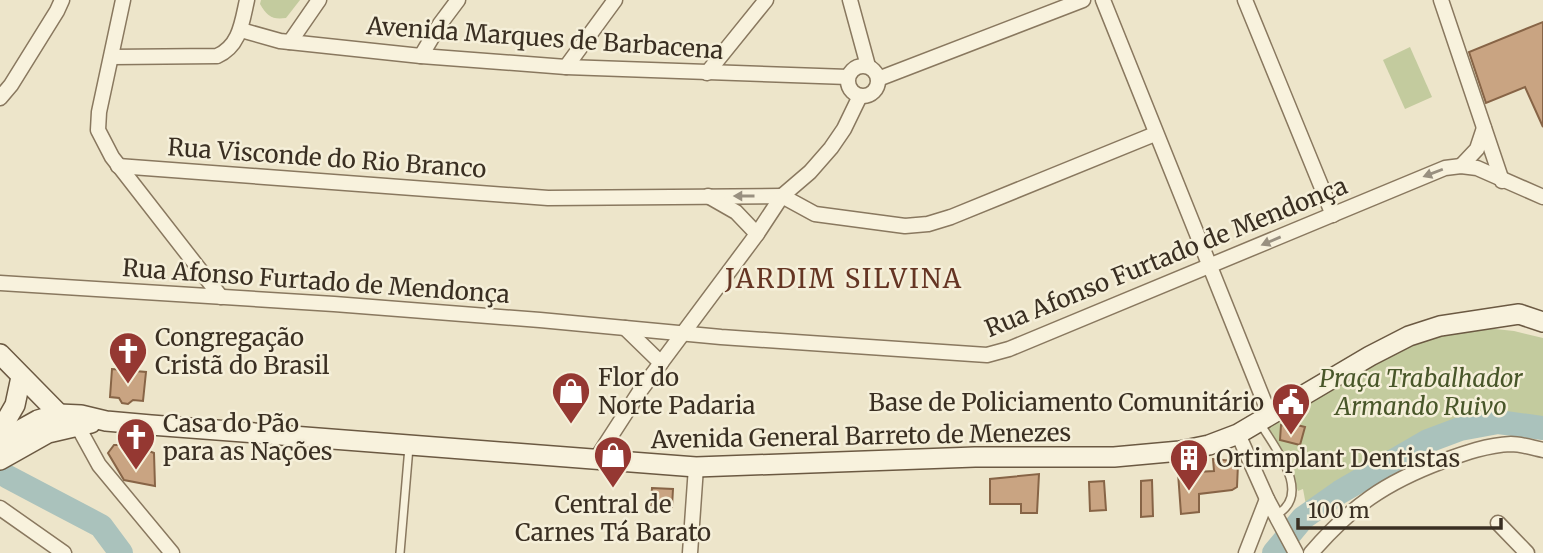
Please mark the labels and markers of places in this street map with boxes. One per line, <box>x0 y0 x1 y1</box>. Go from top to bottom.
place label: Congregação Cristã do Brasil <box>155 322 329 381</box>
church icon: Congregação Cristã do Brasil <box>107 330 149 385</box>
place label: Flor do Norte Padaria <box>598 362 755 421</box>
shop icon: Flor do Norte Padaria <box>550 370 592 425</box>
public building icon: Base de Policiamento Comunitário <box>1270 381 1312 436</box>
place label: Base de Policiamento Comunitário <box>869 387 1264 418</box>
place label: Casa do Pão para as Nações <box>163 408 333 467</box>
church icon: Casa do Pão para as Nações <box>115 416 157 471</box>
shop icon: Central de Carnes Tá Barato <box>592 434 634 489</box>
building icon: Ortimplant Dentistas <box>1168 437 1210 492</box>
place label: Ortimplant Dentistas <box>1216 443 1460 474</box>
place label: Central de Carnes Tá Barato <box>515 489 711 548</box>

